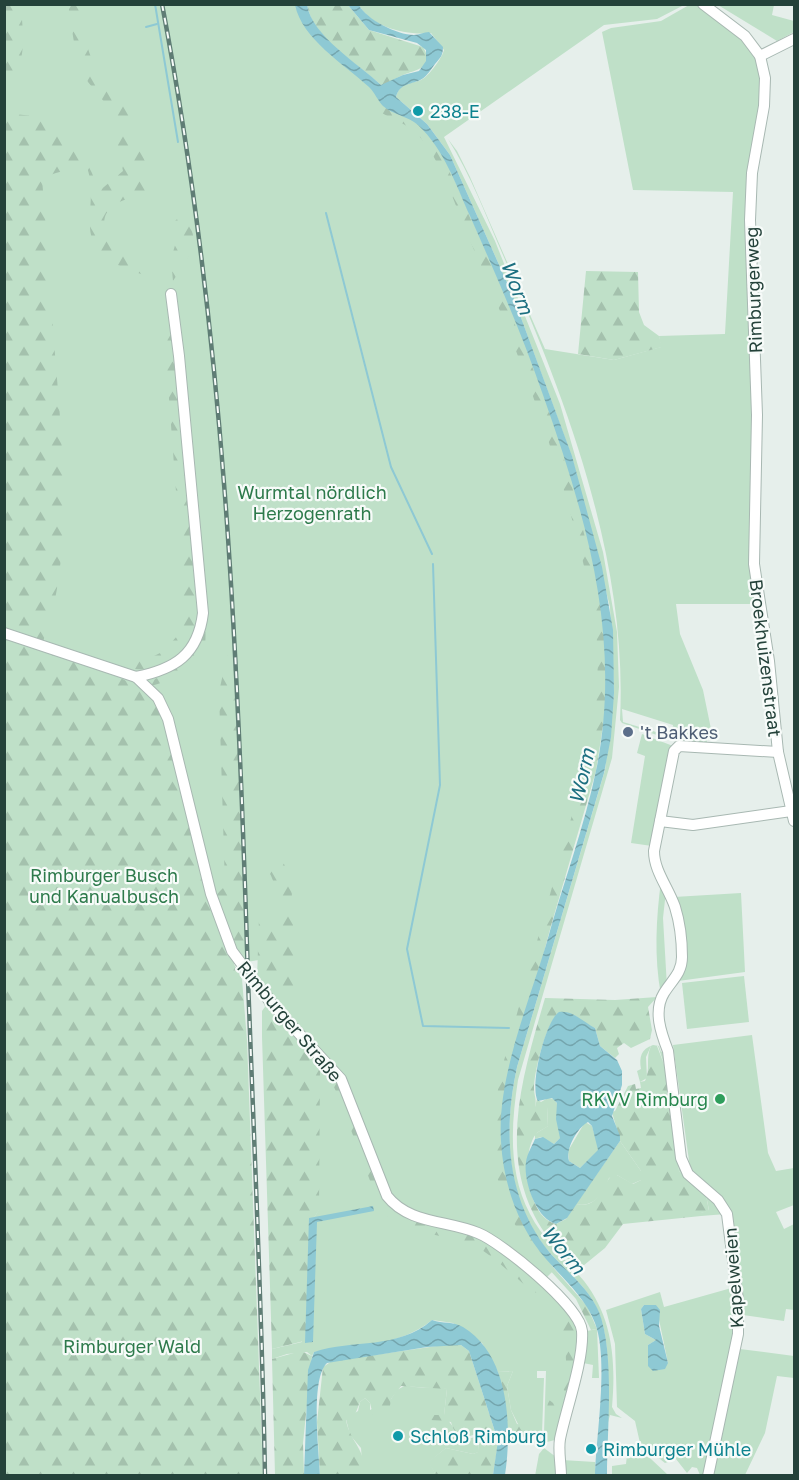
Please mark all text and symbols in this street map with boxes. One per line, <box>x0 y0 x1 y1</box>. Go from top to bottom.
place label: 238-E <box>430 100 480 122</box>
marker: 238-E <box>411 104 425 118</box>
street label: Rimburgerweg <box>740 226 766 354</box>
water label: Worm <box>497 257 540 319</box>
park label: Wurmtal nördlich Herzogenrath <box>237 481 387 524</box>
street label: Broekhuizenstraat <box>745 578 787 738</box>
place label: 't Bakkes <box>640 721 718 743</box>
marker: 't Bakkes <box>621 725 635 739</box>
water label: Worm <box>563 745 599 806</box>
park label: Rimburger Busch und Kanualbusch <box>29 864 179 907</box>
street label: Rimburger Straße <box>233 956 347 1086</box>
place label: RKVV Rimburg <box>581 1088 708 1110</box>
marker: RKVV Rimburg <box>713 1092 727 1106</box>
water label: Worm <box>537 1220 592 1279</box>
street label: Kapelweien <box>719 1227 747 1329</box>
park label: Rimburger Wald <box>63 1335 201 1357</box>
place label: Schloß Rimburg <box>410 1425 547 1447</box>
marker: Schloß Rimburg <box>391 1429 405 1443</box>
place label: Rimburger Mühle <box>603 1438 751 1460</box>
marker: Rimburger Mühle <box>584 1442 598 1456</box>

